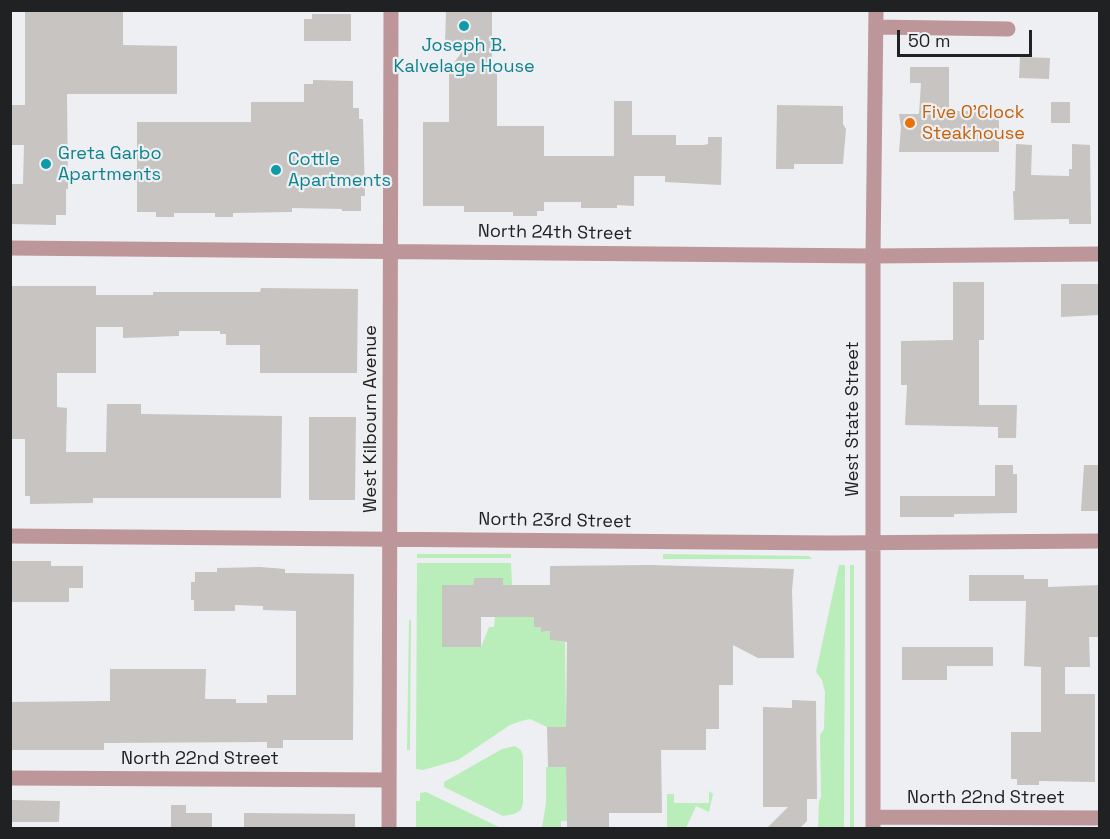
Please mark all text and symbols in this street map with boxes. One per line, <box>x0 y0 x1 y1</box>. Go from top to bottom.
scale bar <box>900 18 1035 56</box>
marker: Joseph B. Kalvelage House <box>457 19 471 33</box>
text: 50 m <box>908 29 950 52</box>
place label: Joseph B. Kalvelage House <box>393 35 535 78</box>
place label: Five O'Clock Steakhouse <box>922 102 1025 144</box>
marker: Five O'Clock Steakhouse <box>903 116 917 130</box>
place label: Greta Garbo Apartments <box>58 143 162 186</box>
place label: Cottle Apartments <box>288 149 391 192</box>
marker: Greta Garbo Apartments <box>39 157 53 171</box>
marker: Cottle Apartments <box>269 163 283 177</box>
street label: North 24th Street <box>478 221 632 245</box>
street label: West Kilbourn Avenue <box>360 325 382 513</box>
street label: West State Street <box>842 341 864 497</box>
street label: North 23rd Street <box>478 509 632 533</box>
street label: North 22nd Street <box>121 748 279 770</box>
street label: North 22nd Street <box>907 787 1065 809</box>

